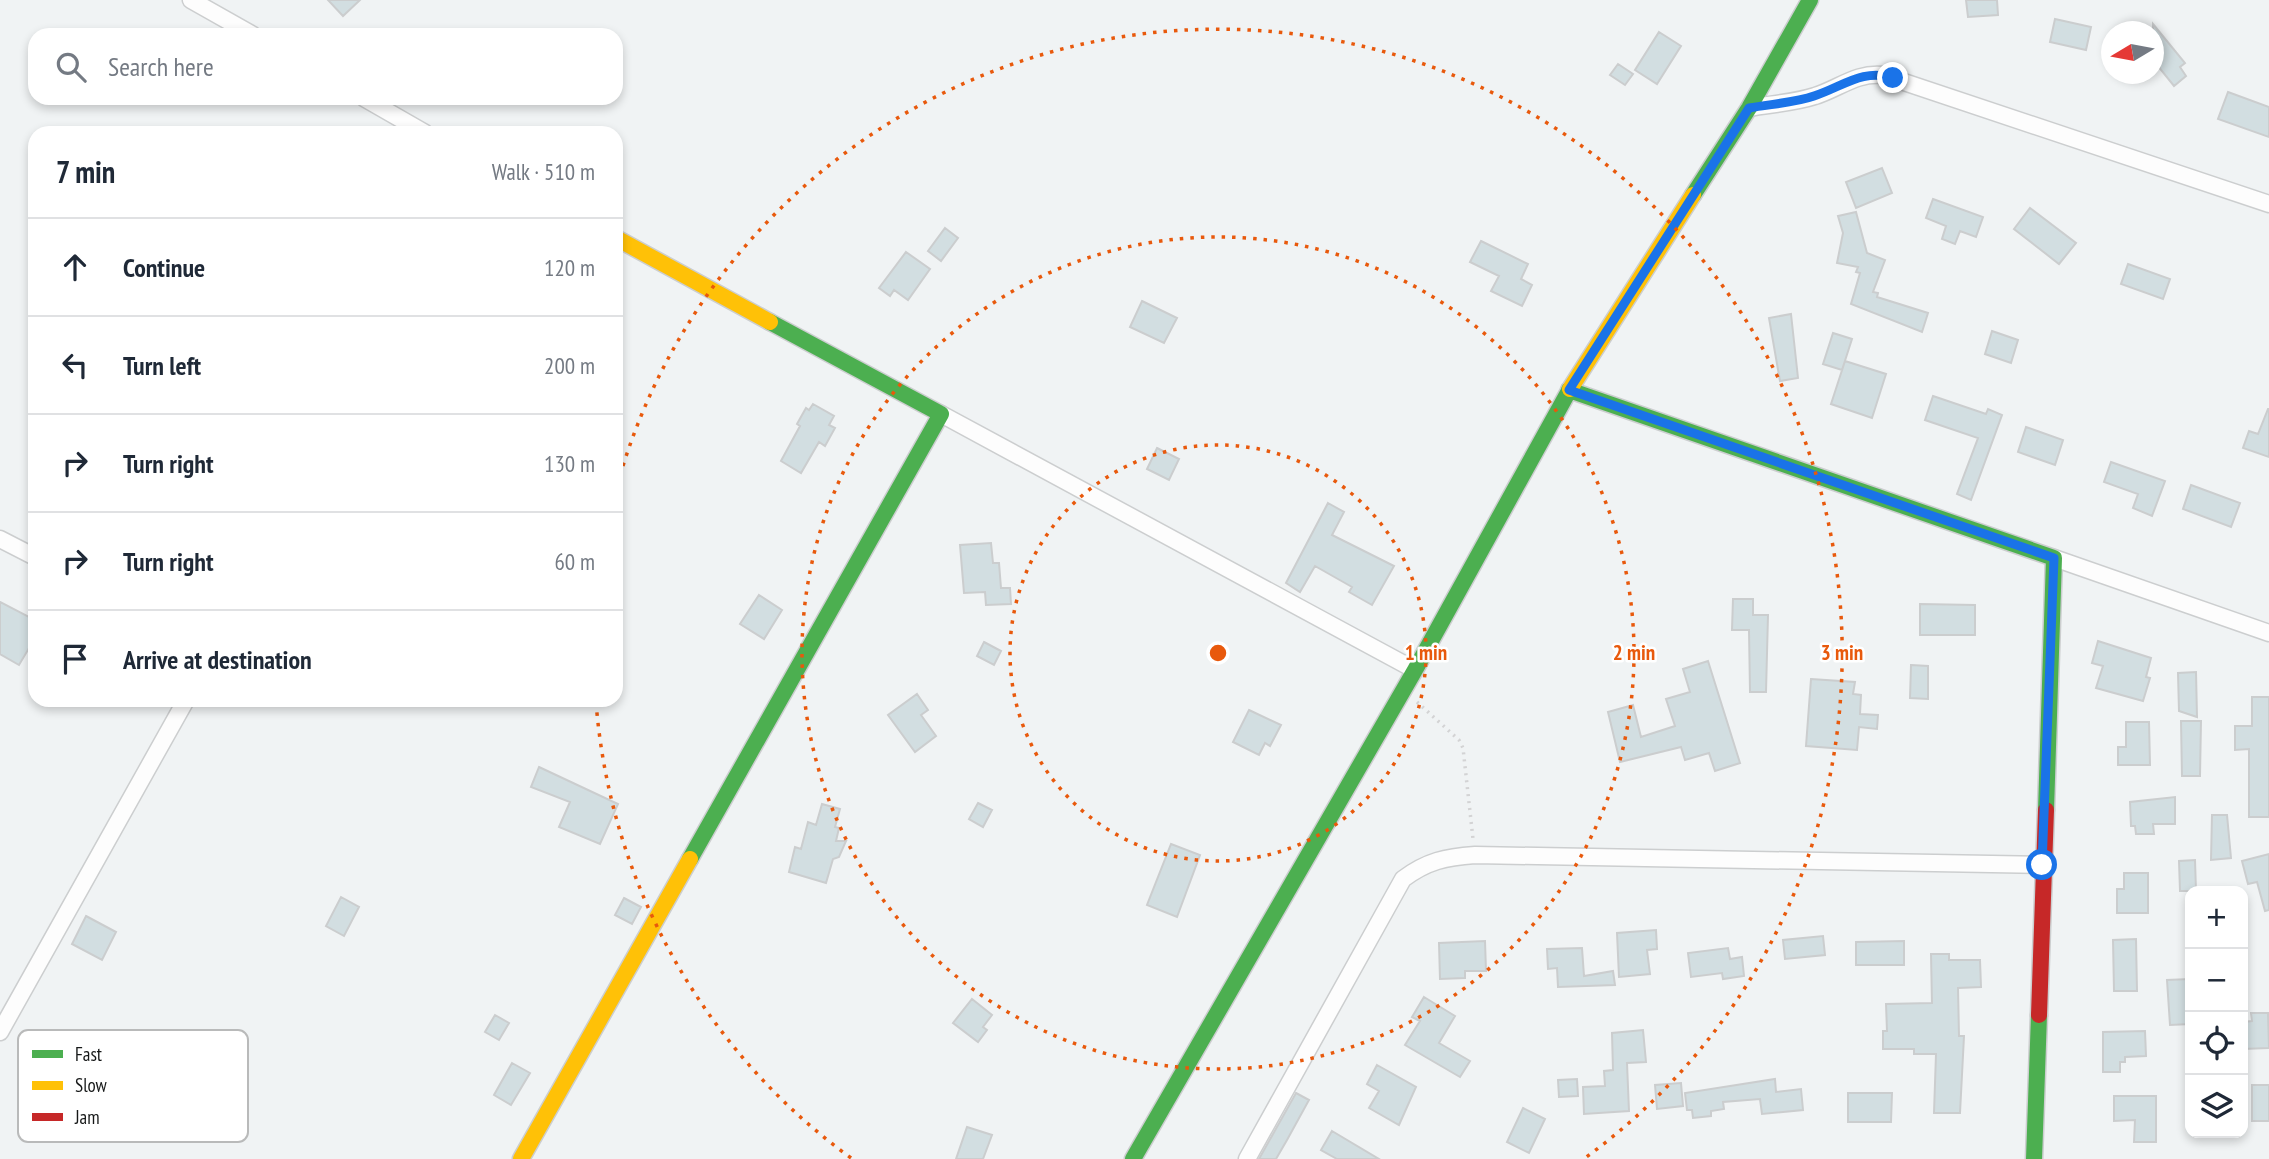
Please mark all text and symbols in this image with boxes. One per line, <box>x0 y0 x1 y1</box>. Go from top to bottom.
north arrow <box>2101 21 2164 84</box>
search box <box>28 28 623 105</box>
icon: search <box>52 48 90 86</box>
text: Search here <box>108 50 214 83</box>
route end <box>1877 62 1908 93</box>
text: 7 min <box>56 152 115 191</box>
text: Walk · 510 m <box>492 157 595 186</box>
icon: ahead <box>56 248 94 286</box>
text: Continue <box>123 251 205 284</box>
text: 120 m <box>544 253 595 282</box>
icon: left <box>56 346 94 384</box>
text: Turn left <box>123 349 201 382</box>
text: 200 m <box>544 351 595 380</box>
icon: right <box>56 444 94 482</box>
text: Turn right <box>123 447 214 480</box>
text: 130 m <box>544 449 595 478</box>
icon: right <box>56 542 94 580</box>
text: Turn right <box>123 545 214 578</box>
text: 60 m <box>554 547 595 576</box>
text: 1 min <box>1405 639 1447 666</box>
text: 2 min <box>1613 639 1655 666</box>
text: 3 min <box>1821 639 1863 666</box>
icon: arrive <box>56 640 94 678</box>
centre of rings <box>1206 641 1230 665</box>
text: Arrive at destination <box>123 643 312 676</box>
route start <box>2026 849 2057 880</box>
map controls <box>2185 886 2248 1138</box>
button: + <box>2185 886 2248 949</box>
button: − <box>2185 949 2248 1012</box>
button: locate <box>2185 1012 2248 1075</box>
legend <box>18 1030 248 1142</box>
text: Fast <box>75 1042 103 1066</box>
text: Slow <box>75 1073 108 1097</box>
button: layers <box>2185 1075 2248 1138</box>
text: Jam <box>74 1105 100 1129</box>

